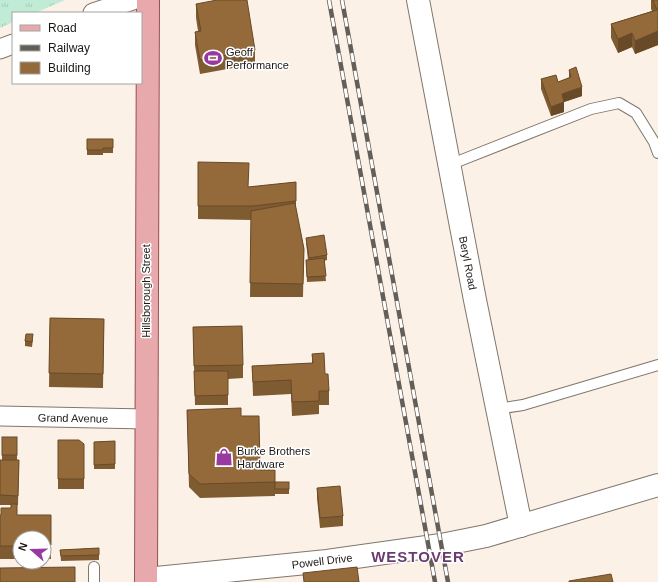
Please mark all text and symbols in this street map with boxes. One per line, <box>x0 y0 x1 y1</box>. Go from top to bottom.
legend <box>12 12 142 84</box>
text: Road <box>48 21 77 35</box>
text: Railway <box>48 41 90 55</box>
place label: Geoff Performance <box>226 46 289 71</box>
sports icon: Geoff Performance <box>203 48 223 68</box>
text: Building <box>48 61 91 75</box>
street label: Beryl Road <box>457 235 479 291</box>
street label: Hillsborough Street <box>140 244 152 338</box>
street label: Grand Avenue <box>38 411 108 425</box>
place label: Burke Brothers Hardware <box>237 445 311 470</box>
shop icon: Burke Brothers Hardware <box>214 447 234 467</box>
north arrow <box>12 530 52 570</box>
text: N <box>16 541 30 552</box>
district label: WESTOVER <box>371 548 465 565</box>
street label: Powell Drive <box>291 551 353 571</box>

